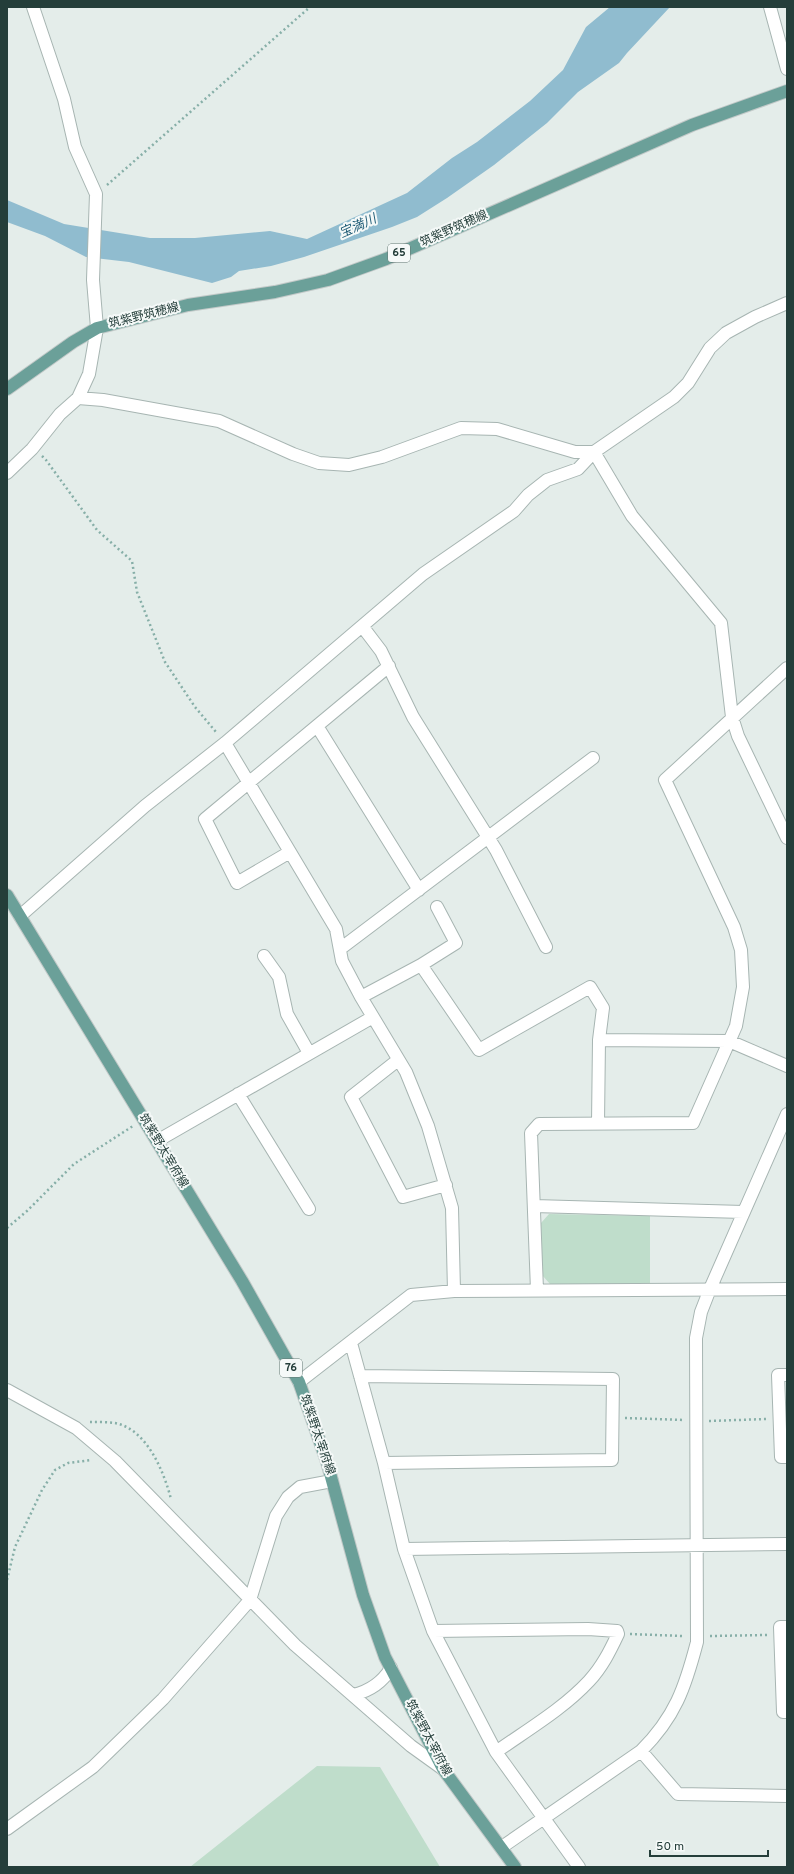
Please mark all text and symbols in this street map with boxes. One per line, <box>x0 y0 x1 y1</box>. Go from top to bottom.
street label: 筑紫野筑穂線 <box>418 207 490 251</box>
water label: 宝満川 <box>337 211 381 242</box>
road number: 65 <box>388 244 410 262</box>
street label: 筑紫野筑穂線 <box>107 300 181 332</box>
street label: 筑紫野太宰府線 <box>135 1111 191 1191</box>
road number: 76 <box>280 1359 302 1377</box>
street label: 筑紫野太宰府線 <box>296 1393 338 1477</box>
street label: 筑紫野太宰府線 <box>401 1697 455 1779</box>
scale bar <box>650 1832 768 1858</box>
text: 50 m <box>656 1839 684 1855</box>

